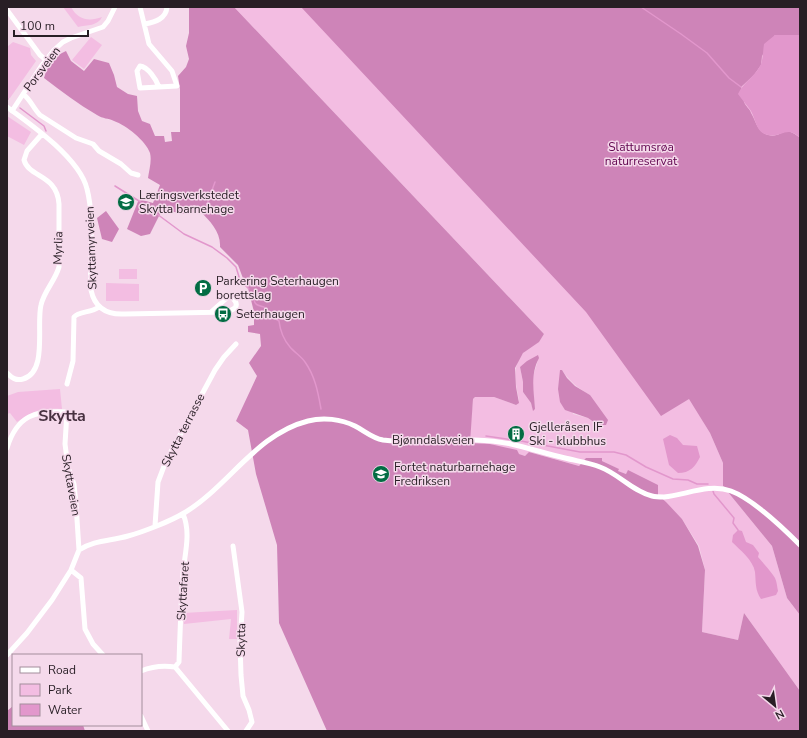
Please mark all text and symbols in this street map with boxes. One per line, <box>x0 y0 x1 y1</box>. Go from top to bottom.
scale bar <box>14 12 88 38</box>
text: 100 m <box>20 18 55 34</box>
street label: Porsveien <box>20 43 64 95</box>
park label: Slattumsrøa naturreservat <box>605 139 678 169</box>
place label: Læringsverkstedet Skytta barnehage <box>139 187 240 217</box>
school or university icon: Læringsverkstedet Skytta barnehage <box>116 192 136 212</box>
street label: Skyttamyrveien <box>82 206 100 290</box>
street label: Myrlia <box>49 231 67 265</box>
place label: Parkering Seterhaugen borettslag <box>216 273 339 303</box>
parking icon: Parkering Seterhaugen borettslag <box>193 278 213 298</box>
bus stop icon: Seterhaugen <box>213 304 233 324</box>
place label: Seterhaugen <box>236 306 305 322</box>
street label: Skytta terrasse <box>158 391 208 469</box>
district label: Skytta <box>38 405 86 427</box>
place label: Gjelleråsen IF Ski - klubbhus <box>529 419 606 449</box>
building icon: Gjelleråsen IF Ski - klubbhus <box>506 424 526 444</box>
street label: Bjønndalsveien <box>392 432 474 448</box>
street label: Skyttaveien <box>58 453 84 517</box>
place label: Fortet naturbarnehage Fredriksen <box>394 459 515 489</box>
school or university icon: Fortet naturbarnehage Fredriksen <box>371 464 391 484</box>
street label: Skyttafaret <box>173 560 193 621</box>
street label: Skytta <box>233 623 249 657</box>
legend <box>12 654 142 726</box>
text: Road <box>48 662 76 678</box>
text: Park <box>48 682 73 698</box>
north arrow <box>755 686 795 726</box>
text: Water <box>48 702 82 718</box>
text: N <box>772 706 787 723</box>

